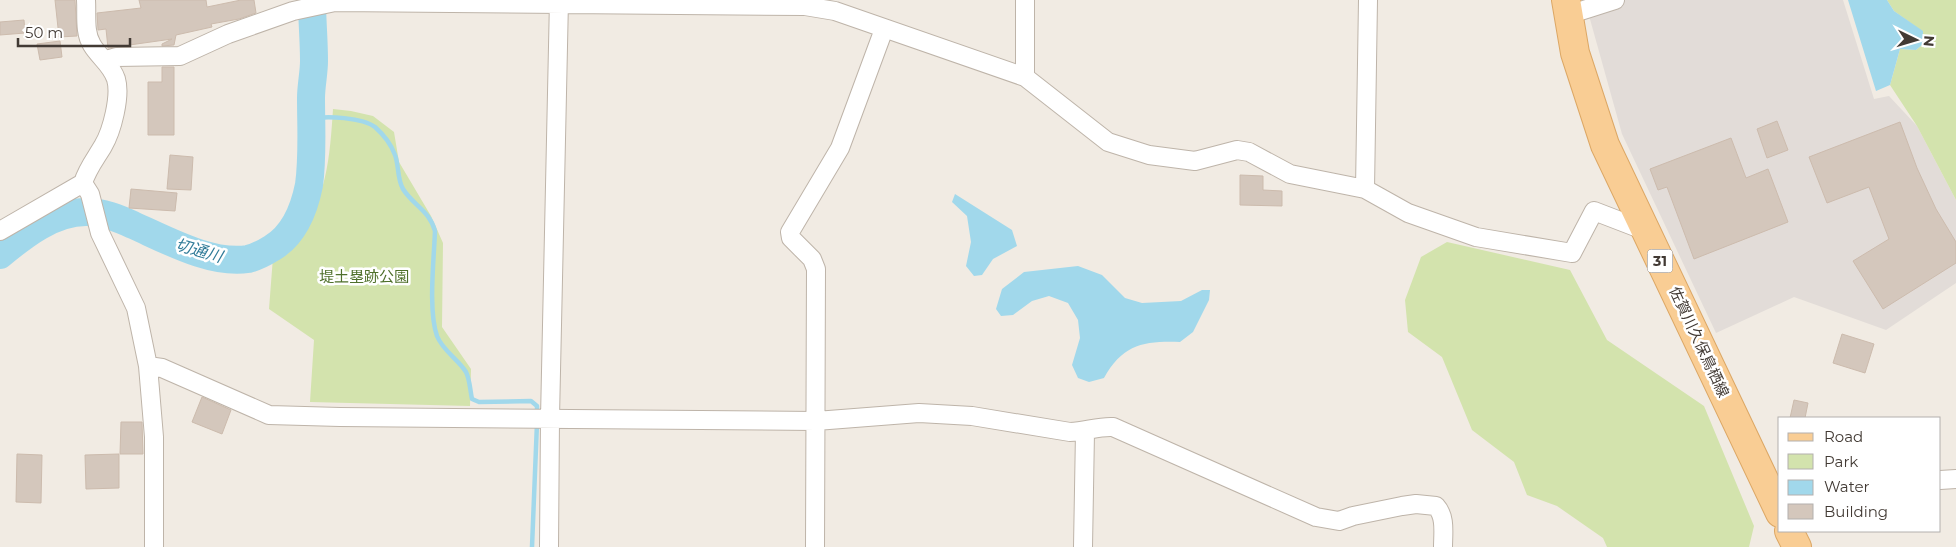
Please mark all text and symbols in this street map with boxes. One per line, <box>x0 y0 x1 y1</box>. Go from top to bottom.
scale bar <box>18 15 130 47</box>
north arrow <box>1891 15 1941 65</box>
text: 50 m <box>25 23 63 42</box>
text: N <box>1919 35 1938 48</box>
water label: 切通川 <box>173 235 226 267</box>
road number: 31 <box>1648 250 1672 272</box>
park label: 堤土塁跡公園 <box>319 267 409 286</box>
street label: 佐賀川久保鳥栖線 <box>1665 283 1733 400</box>
legend <box>1778 417 1941 532</box>
text: Road <box>1824 427 1863 446</box>
text: Park <box>1824 452 1858 471</box>
text: Water <box>1824 477 1870 496</box>
text: Building <box>1824 502 1888 521</box>

